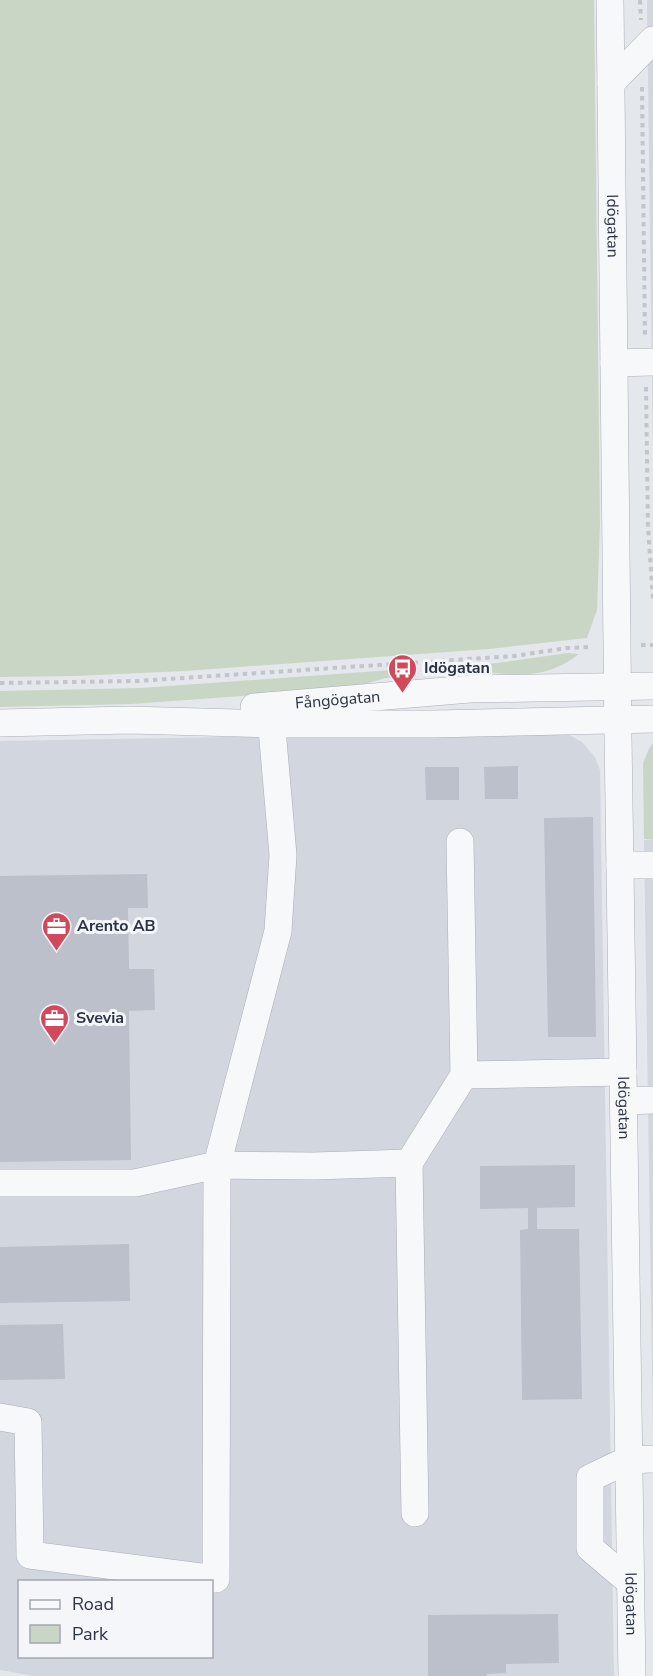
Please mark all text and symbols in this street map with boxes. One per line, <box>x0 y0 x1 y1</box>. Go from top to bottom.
street label: Idögatan <box>601 194 624 258</box>
bus stop icon: Idögatan <box>387 652 419 694</box>
place label: Idögatan <box>424 657 490 679</box>
street label: Fångögatan <box>294 686 381 715</box>
office icon: Arento AB <box>40 910 72 952</box>
place label: Arento AB <box>77 915 156 937</box>
office icon: Svevia <box>39 1002 71 1044</box>
place label: Svevia <box>76 1007 124 1029</box>
street label: Idögatan <box>612 1076 635 1140</box>
street label: Idögatan <box>619 1572 642 1636</box>
legend <box>18 1580 213 1658</box>
text: Road <box>72 1592 114 1616</box>
text: Park <box>72 1622 109 1646</box>

